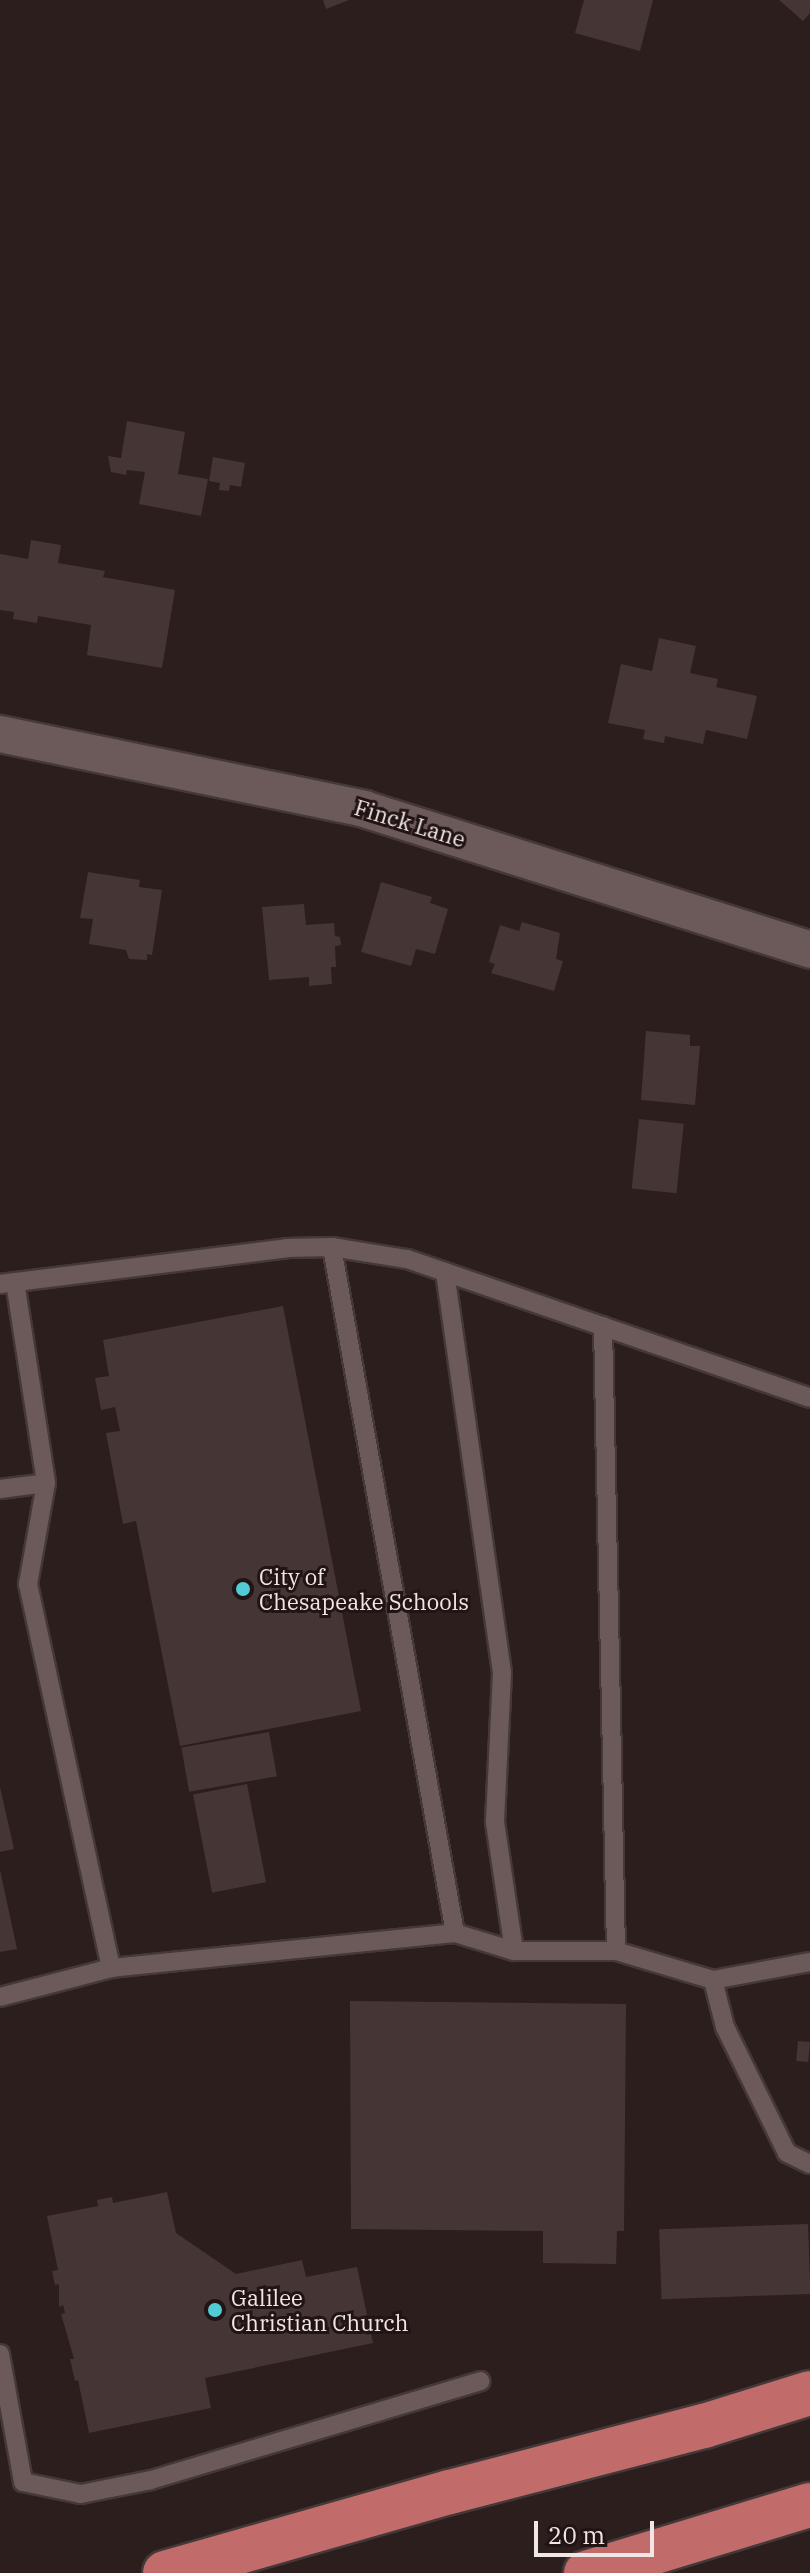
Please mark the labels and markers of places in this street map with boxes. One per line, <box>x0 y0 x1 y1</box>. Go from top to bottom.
place label: City of Chesapeake Schools <box>259 1563 469 1614</box>
marker: City of Chesapeake Schools <box>234 1580 252 1598</box>
place label: Galilee Christian Church <box>231 2284 409 2336</box>
marker: Galilee Christian Church <box>206 2301 224 2319</box>

